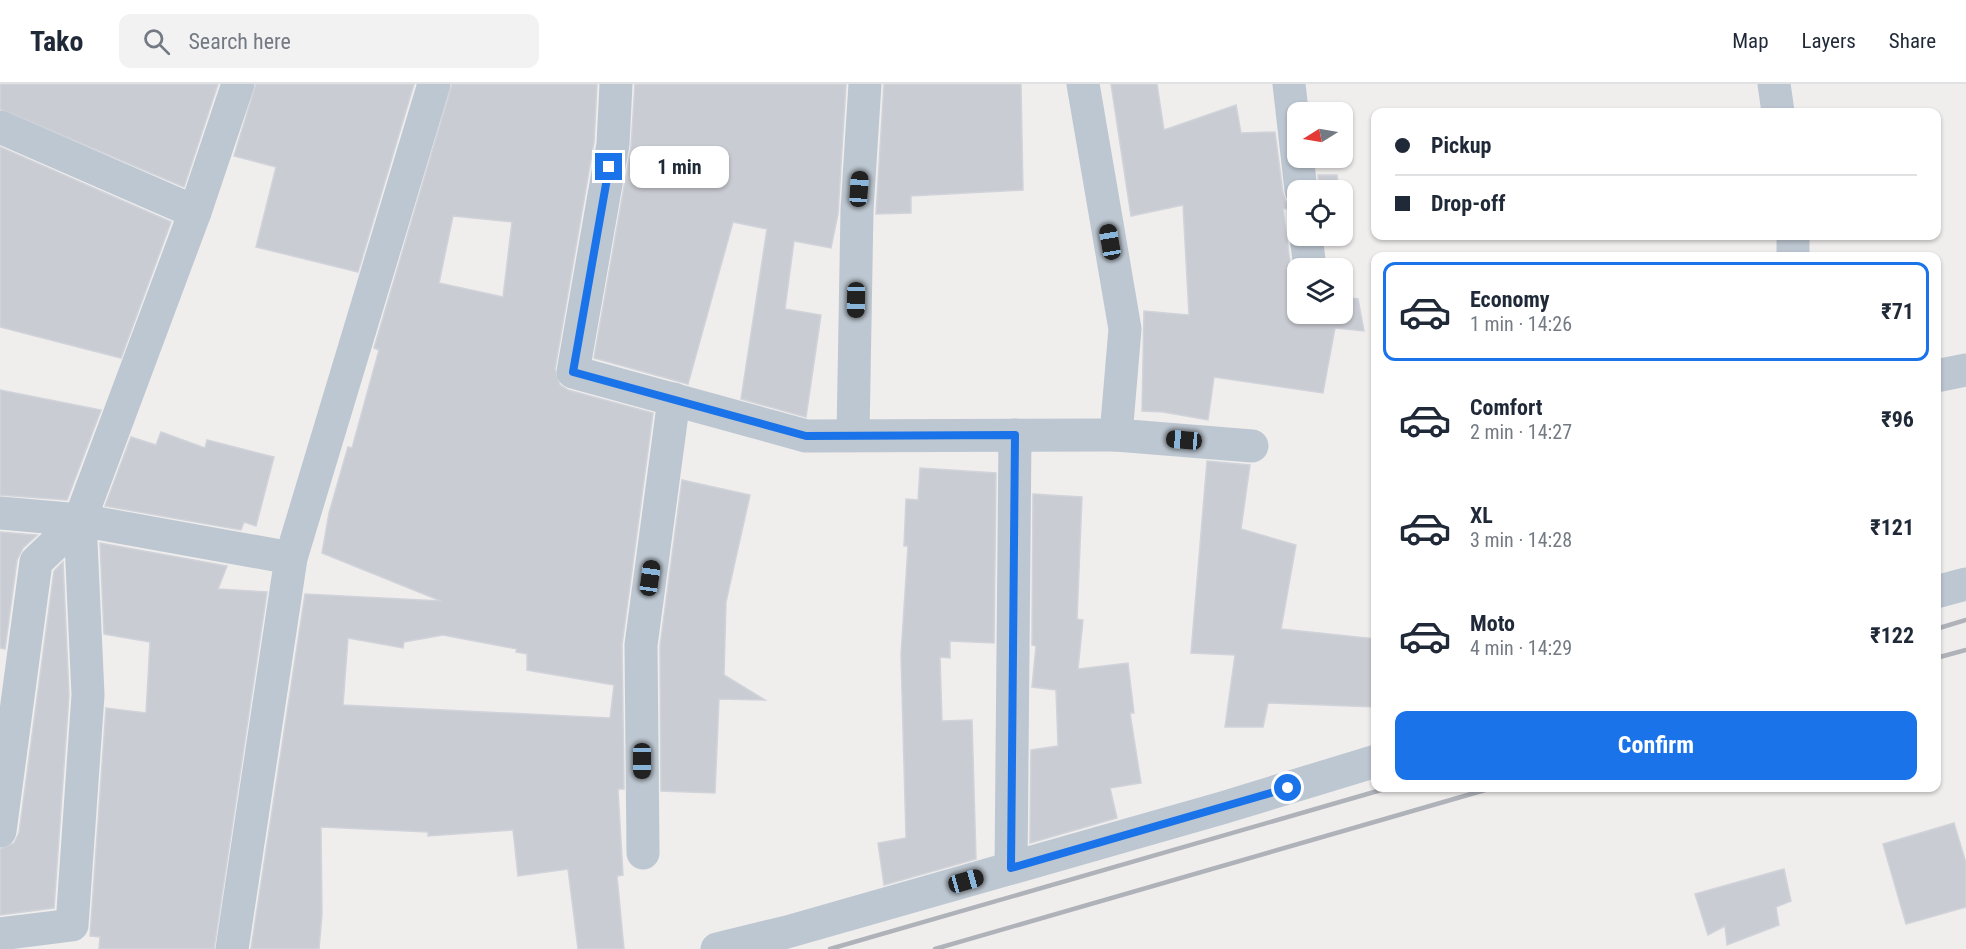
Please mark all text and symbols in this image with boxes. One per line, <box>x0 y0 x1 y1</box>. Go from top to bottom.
search box <box>119 14 539 68</box>
text: Tako <box>30 25 83 58</box>
icon: search <box>140 25 173 58</box>
text: Search here <box>188 29 291 54</box>
text: Map <box>1732 29 1769 53</box>
text: Layers <box>1802 29 1856 53</box>
text: Share <box>1889 29 1936 53</box>
north arrow <box>1287 102 1353 168</box>
map controls <box>1287 102 1353 324</box>
text: Pickup <box>1431 133 1491 158</box>
callout: 1 min <box>630 146 729 188</box>
route end <box>595 153 622 180</box>
text: 1 min <box>657 155 702 179</box>
car <box>849 170 869 208</box>
button: locate <box>1287 180 1353 246</box>
text: Drop-off <box>1431 191 1505 216</box>
car <box>1098 223 1122 261</box>
button: layers <box>1287 258 1353 324</box>
car <box>847 282 865 318</box>
icon: car <box>1398 285 1452 339</box>
text: Economy <box>1470 287 1550 312</box>
text: ₹71 <box>1881 299 1914 324</box>
text: 1 min · 14:26 <box>1470 312 1572 336</box>
icon: car <box>1398 393 1452 447</box>
text: Comfort <box>1470 395 1543 420</box>
text: ₹96 <box>1881 407 1914 432</box>
text: 2 min · 14:27 <box>1470 420 1572 444</box>
car <box>1165 429 1203 451</box>
icon: car <box>1398 501 1452 555</box>
text: XL <box>1470 503 1493 528</box>
text: ₹121 <box>1870 515 1914 540</box>
text: 3 min · 14:28 <box>1470 528 1572 552</box>
car <box>639 559 661 597</box>
icon: car <box>1398 609 1452 663</box>
text: Moto <box>1470 611 1515 636</box>
text: ₹122 <box>1870 623 1914 648</box>
text: 4 min · 14:29 <box>1470 636 1572 660</box>
button: Confirm <box>1395 711 1917 780</box>
car <box>633 743 651 779</box>
route start <box>1274 774 1301 801</box>
car <box>946 867 986 895</box>

